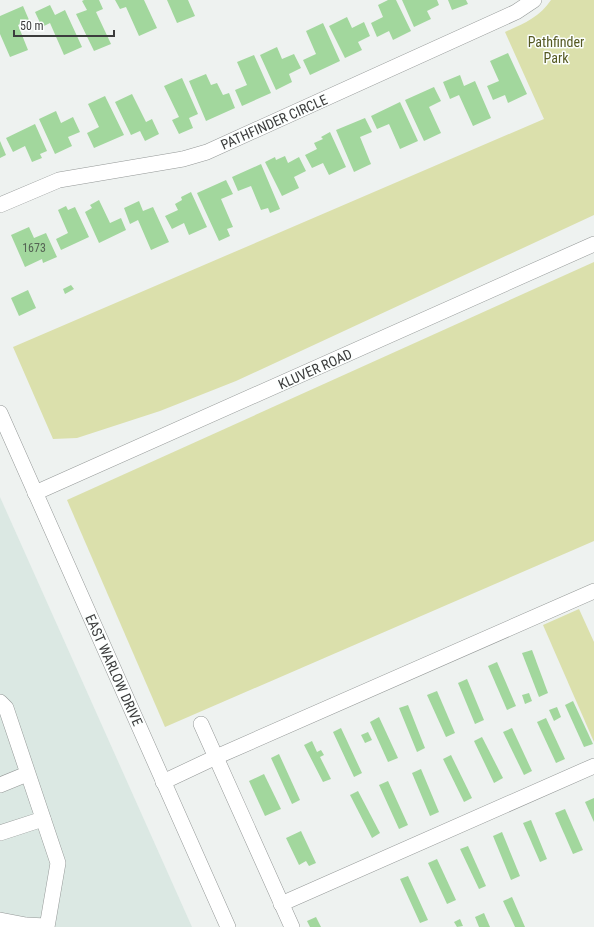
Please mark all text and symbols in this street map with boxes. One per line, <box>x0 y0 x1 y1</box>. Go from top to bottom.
scale bar <box>14 12 114 38</box>
text: 50 m <box>20 19 44 33</box>
park label: Pathfinder Park <box>528 34 584 66</box>
street label: PATHFINDER CIRCLE <box>218 91 330 153</box>
house number: 1673 <box>22 241 46 255</box>
street label: KLUVER ROAD <box>276 346 354 392</box>
street label: EAST WARLOW DRIVE <box>82 612 146 728</box>

